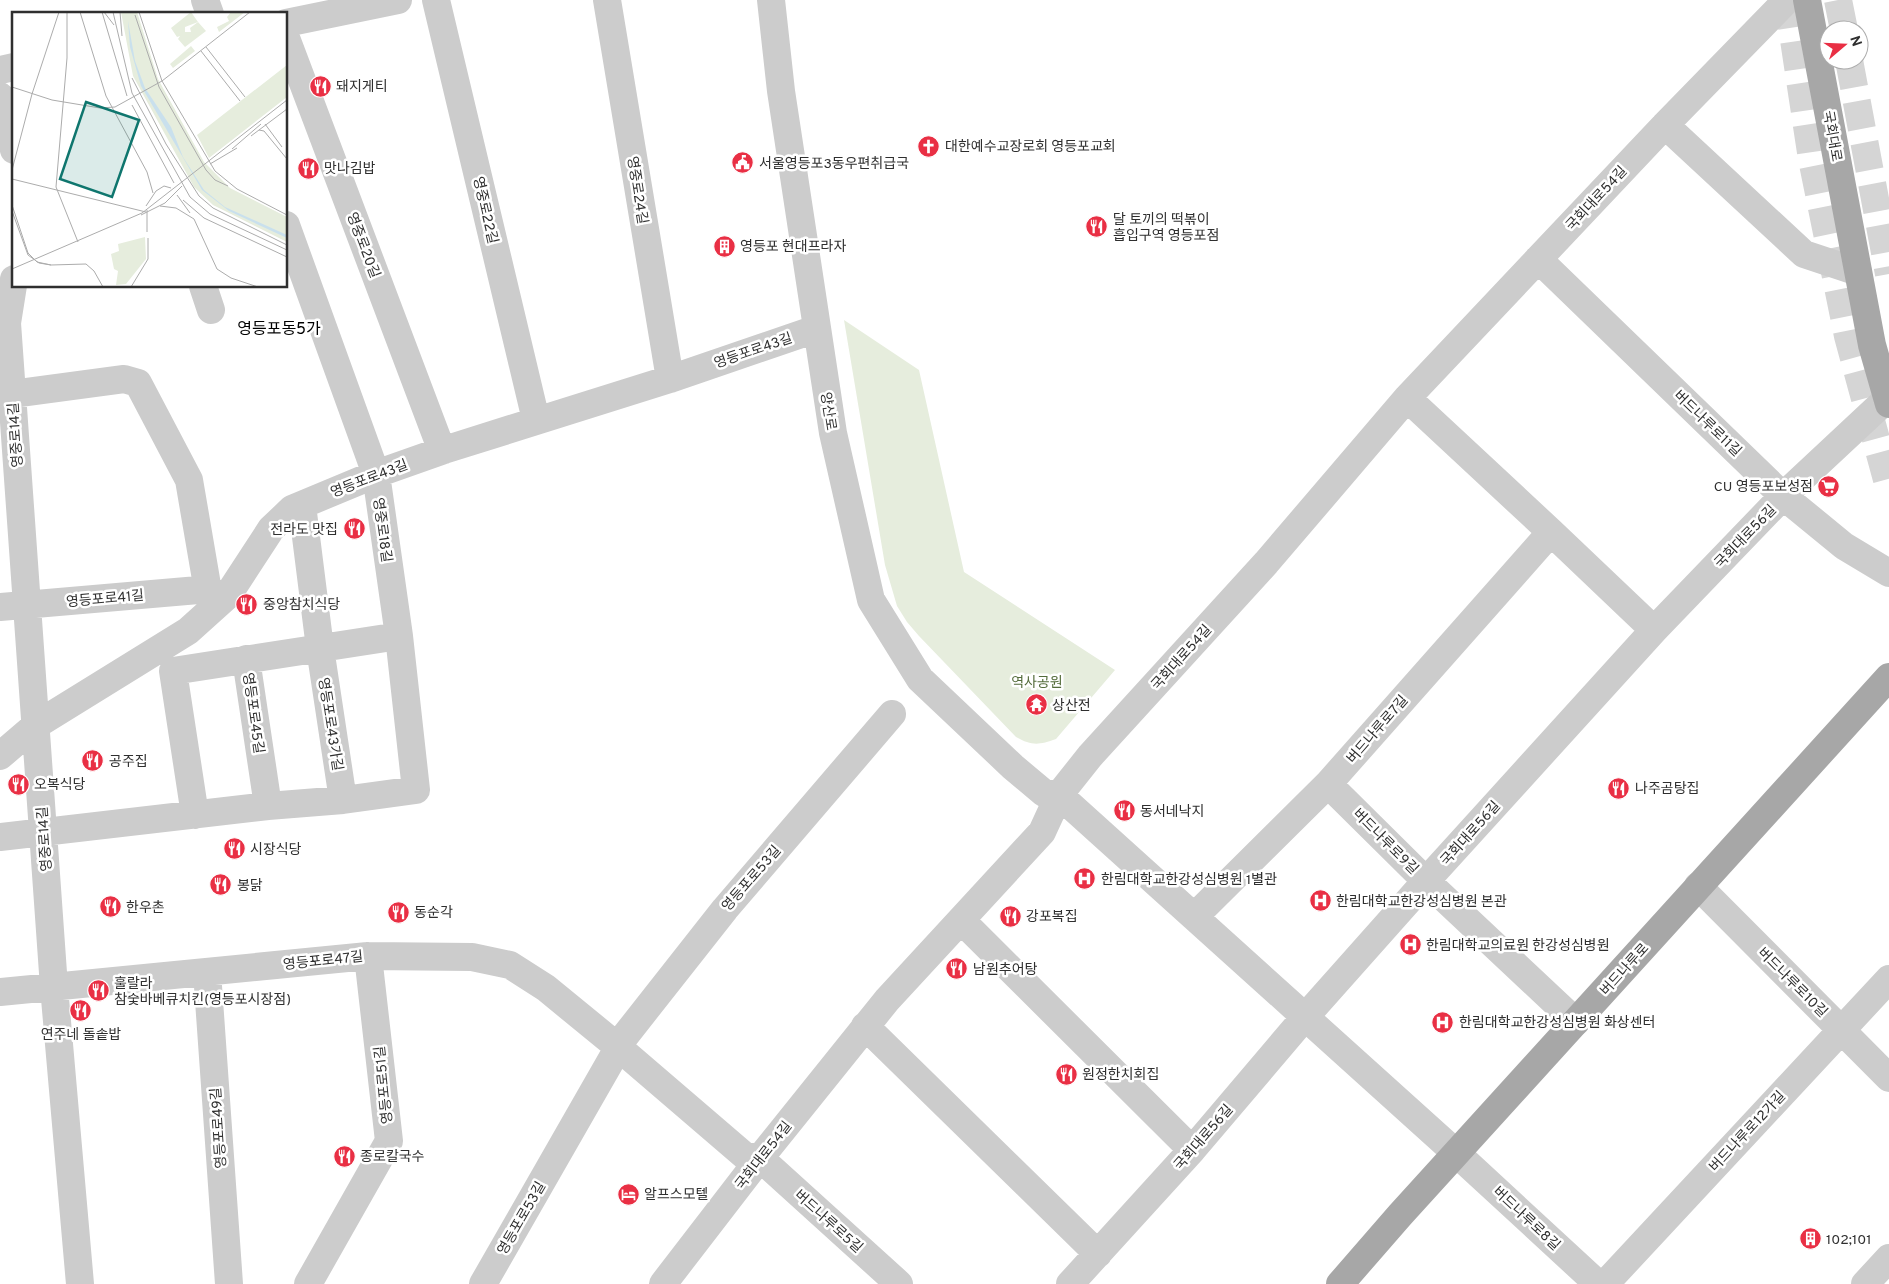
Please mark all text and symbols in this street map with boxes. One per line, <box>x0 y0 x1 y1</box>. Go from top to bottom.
inset map <box>12 12 288 288</box>
north arrow <box>1819 20 1869 70</box>
text: N <box>1845 34 1865 49</box>
restaurant icon: 돼지게티 <box>308 74 332 98</box>
place label: 돼지게티 <box>336 79 388 96</box>
street label: 국회대로 <box>1819 109 1844 163</box>
church icon: 대한예수교장로회 영등포교회 <box>917 134 941 158</box>
place label: 대한예수교장로회 영등포교회 <box>945 139 1116 156</box>
public building icon: 서울영등포3동우편취급국 <box>731 151 755 175</box>
street label: 영중로24길 <box>623 155 650 225</box>
place label: 서울영등포3동우편취급국 <box>759 155 909 173</box>
restaurant icon: 맛나김밥 <box>296 156 320 180</box>
place label: 맛나김밥 <box>324 161 376 178</box>
street label: 국회대로54길 <box>1563 163 1631 235</box>
street label: 영중로22길 <box>469 175 501 246</box>
street label: 영중로20길 <box>342 210 383 281</box>
place label: 달 토끼의 떡볶이 흡입구역 영등포점 <box>1113 212 1219 245</box>
restaurant icon: 달 토끼의 떡볶이 흡입구역 영등포점 <box>1085 215 1109 239</box>
building icon: 영등포 현대프라자 <box>712 234 736 258</box>
place label: 영등포 현대프라자 <box>740 238 846 256</box>
district label: 영등포동5가 <box>237 320 321 340</box>
street label: 영등포로43길 <box>712 330 795 373</box>
street label: 버드나루로11길 <box>1669 387 1744 461</box>
street label: 양산로 <box>816 391 839 432</box>
street label: 영중로14길 <box>6 402 27 468</box>
street label: 영등포로43길 <box>328 457 411 502</box>
supermarket icon: CU 영등포보성점 <box>1817 474 1841 498</box>
place label: CU 영등포보성점 <box>1714 479 1813 496</box>
street label: 영중로18길 <box>369 497 394 564</box>
street label: 국회대로56길 <box>1712 502 1780 572</box>
restaurant icon: 전라도 맛집 <box>342 517 366 541</box>
place label: 전라도 맛집 <box>270 522 338 539</box>
street label: 영등포로41길 <box>65 588 145 611</box>
restaurant icon: 중앙참치식당 <box>235 592 259 616</box>
place label: 중앙참치식당 <box>263 597 340 614</box>
street label: 국회대로54길 <box>1148 622 1216 694</box>
street label: 영등포로45길 <box>238 672 267 755</box>
park label: 역사공원 <box>1011 675 1063 692</box>
street label: 영등포로43가길 <box>314 676 345 772</box>
street label: 버드나루로7길 <box>1344 692 1412 767</box>
temple icon: 상산전 <box>1024 693 1048 717</box>
place label: 상산전 <box>1052 698 1091 715</box>
restaurant icon: 공주집 <box>81 749 105 773</box>
place label: 공주집 <box>109 754 148 771</box>
restaurant icon: 오복식당 <box>6 772 30 796</box>
restaurant icon: 나주곰탕집 <box>1607 776 1631 800</box>
place label: 오복식당 <box>34 777 86 794</box>
place label: 나주곰탕집 <box>1635 781 1699 798</box>
street label: 국회대로56길 <box>1438 798 1505 870</box>
restaurant icon: 동서네낙지 <box>1112 799 1136 823</box>
place label: 동서네낙지 <box>1140 804 1204 821</box>
street label: 영중로14길 <box>35 806 56 872</box>
street label: 버드나루로9길 <box>1349 806 1421 878</box>
restaurant icon: 시장식당 <box>222 837 246 861</box>
place label: 시장식당 <box>250 842 302 859</box>
street label: 영등포로53길 <box>719 843 785 915</box>
hospital icon: 한림대학교한강성심병원 1별관 <box>1073 867 1097 891</box>
place label: 한림대학교한강성심병원 1별관 <box>1101 871 1277 889</box>
restaurant icon: 봉닭 <box>209 873 233 897</box>
place label: 봉닭 <box>237 878 263 895</box>
hospital icon: 한림대학교한강성심병원 본관 <box>1308 889 1332 913</box>
place label: 한림대학교한강성심병원 본관 <box>1336 893 1507 911</box>
restaurant icon: 한우촌 <box>98 895 122 919</box>
place label: 한우촌 <box>126 900 165 917</box>
restaurant icon: 동순각 <box>386 900 410 924</box>
restaurant icon: 강포복집 <box>998 904 1022 928</box>
place label: 동순각 <box>414 905 453 922</box>
place label: 강포복집 <box>1026 909 1078 926</box>
hospital icon: 한림대학교의료원 한강성심병원 <box>1398 933 1422 957</box>
place label: 한림대학교의료원 한강성심병원 <box>1426 937 1610 955</box>
street label: 버드나루로 <box>1597 940 1653 1000</box>
street label: 버드나루로10길 <box>1754 945 1830 1021</box>
street label: 영등포로47길 <box>282 949 364 974</box>
restaurant icon: 남원추어탕 <box>945 957 969 981</box>
place label: 남원추어탕 <box>973 962 1038 979</box>
place label: 훌랄라 참숯바베큐치킨(영등포시장점) <box>114 976 291 1009</box>
restaurant icon: 훌랄라 참숯바베큐치킨(영등포시장점) <box>86 979 110 1003</box>
restaurant icon: 연주네 돌솥밥 <box>69 999 93 1023</box>
hospital icon: 한림대학교한강성심병원 화상센터 <box>1431 1010 1455 1034</box>
place label: 한림대학교한강성심병원 화상센터 <box>1459 1014 1656 1032</box>
place label: 연주네 돌솥밥 <box>41 1027 121 1044</box>
street label: 영등포로51길 <box>372 1045 397 1125</box>
restaurant icon: 원정한치회집 <box>1054 1062 1078 1086</box>
place label: 원정한치회집 <box>1082 1067 1159 1084</box>
street label: 영등포로49길 <box>208 1087 231 1169</box>
street label: 버드나루로12가길 <box>1706 1088 1790 1176</box>
street label: 국회대로56길 <box>1171 1102 1237 1174</box>
street label: 국회대로54길 <box>732 1118 796 1193</box>
restaurant icon: 종로칼국수 <box>332 1144 356 1168</box>
place label: 종로칼국수 <box>360 1149 425 1166</box>
street label: 영등포로53길 <box>495 1179 550 1258</box>
hotel icon: 알프스모텔 <box>616 1182 640 1206</box>
street label: 버드나루로8길 <box>1489 1184 1563 1255</box>
place label: 알프스모텔 <box>644 1187 708 1204</box>
street label: 버드나루로5길 <box>790 1187 866 1257</box>
building icon: 102;101 <box>1798 1227 1822 1251</box>
place label: 102;101 <box>1826 1232 1871 1249</box>

